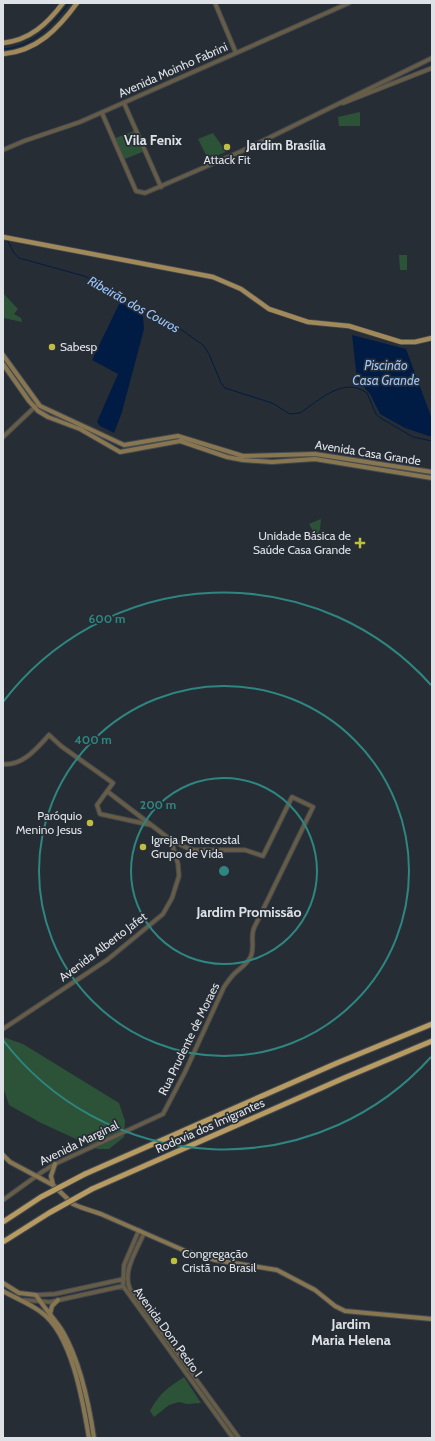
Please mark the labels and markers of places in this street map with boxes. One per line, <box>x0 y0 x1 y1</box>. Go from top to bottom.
marker: Attack Fit <box>222 142 232 152</box>
place label: Attack Fit <box>203 152 251 167</box>
place label: Sabesp <box>60 339 98 354</box>
marker: Sabesp <box>47 342 57 352</box>
place label: Unidade Básica de Saúde Casa Grande <box>253 528 351 557</box>
marker: Unidade Básica de Saúde Casa Grande <box>354 537 366 549</box>
place label: Paróquio Menino Jesus <box>16 808 82 837</box>
marker: Paróquio Menino Jesus <box>85 818 95 828</box>
place label: Igreja Pentecostal Grupo de Vida <box>151 832 240 861</box>
marker: Igreja Pentecostal Grupo de Vida <box>138 842 148 852</box>
centre of rings <box>217 864 231 878</box>
place label: Congregação Cristã no Brasil <box>182 1246 256 1275</box>
marker: Congregação Cristã no Brasil <box>169 1256 179 1266</box>

